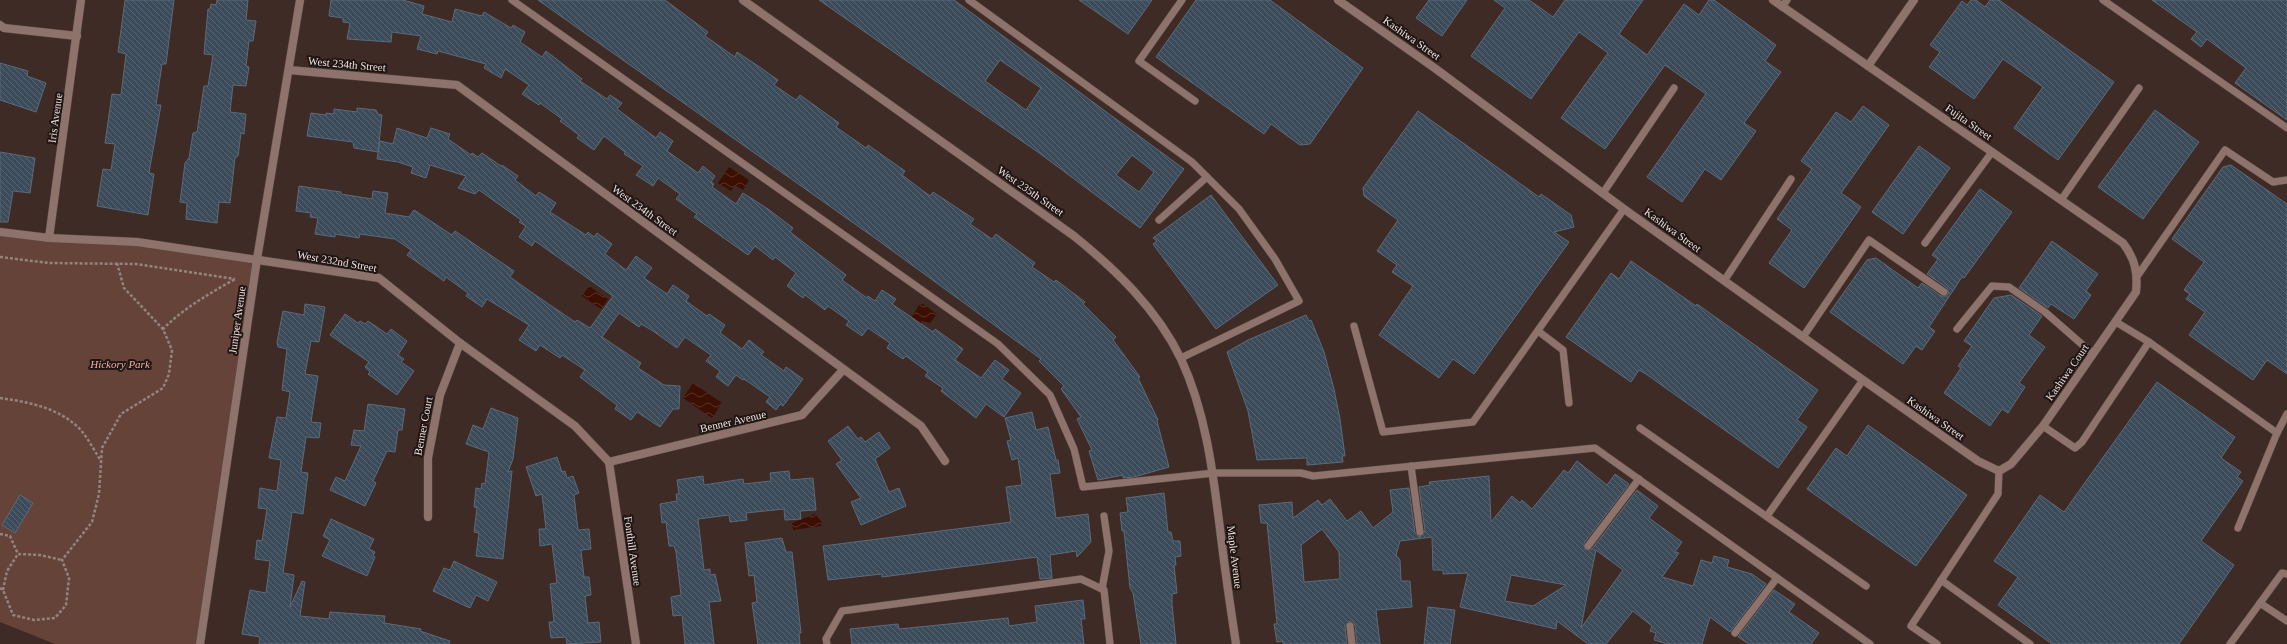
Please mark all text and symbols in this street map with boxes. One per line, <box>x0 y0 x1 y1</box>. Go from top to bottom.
street label: Kashiwa Street <box>1381 14 1443 62</box>
street label: West 234th Street <box>308 55 386 73</box>
street label: Iris Avenue <box>46 92 64 144</box>
street label: Fujita Street <box>1943 102 1995 142</box>
street label: West 235th Street <box>996 164 1066 218</box>
street label: West 234th Street <box>610 182 680 238</box>
street label: Kashiwa Street <box>1642 205 1704 255</box>
street label: West 232nd Street <box>296 248 378 274</box>
street label: Juniper Avenue <box>226 285 248 354</box>
street label: Kashiwa Court <box>2043 341 2091 403</box>
park label: Hickory Park <box>89 358 151 370</box>
street label: Kashiwa Street <box>1905 394 1967 442</box>
street label: Benner Court <box>411 396 435 456</box>
street label: Benner Avenue <box>699 408 767 434</box>
street label: Fonthill Avenue <box>622 515 644 587</box>
street label: Maple Avenue <box>1225 525 1245 589</box>

